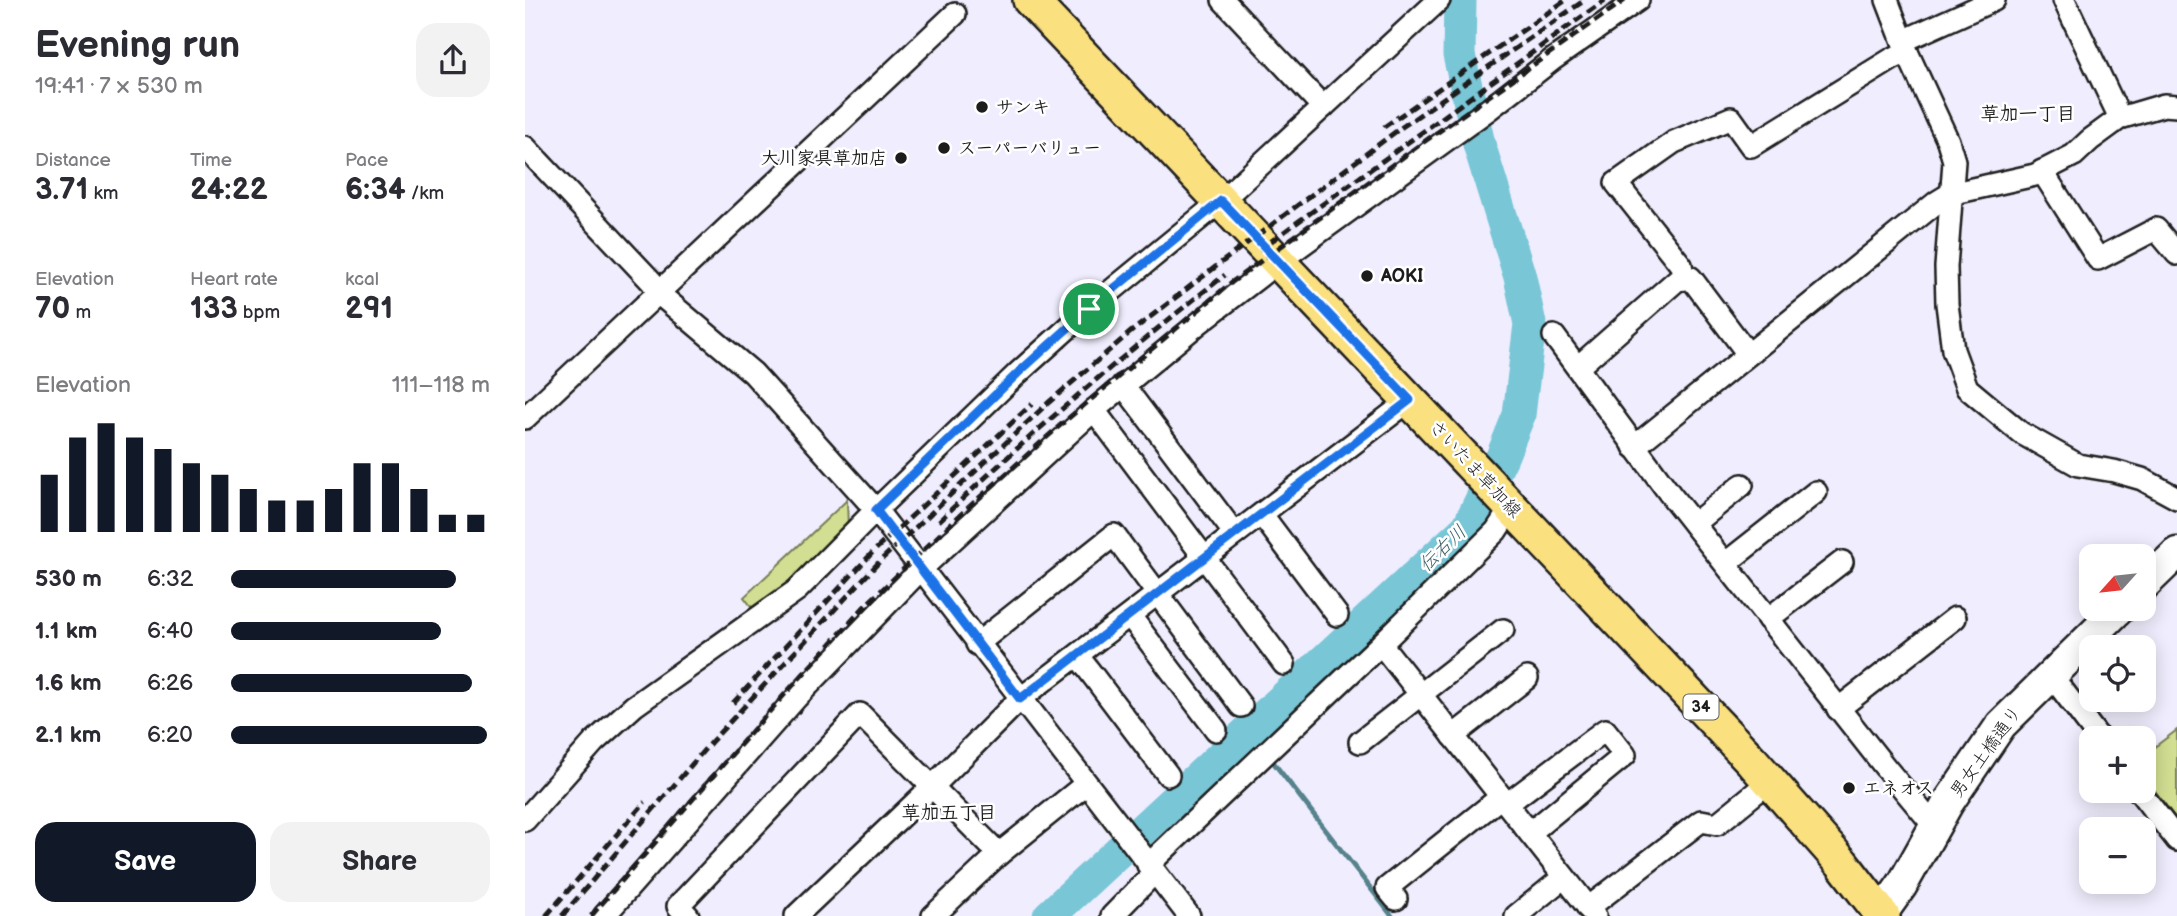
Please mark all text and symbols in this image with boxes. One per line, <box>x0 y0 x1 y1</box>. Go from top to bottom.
text: Evening run <box>35 23 240 68</box>
button: share <box>416 23 490 97</box>
text: 19:41 · 7 × 530 m <box>35 72 203 100</box>
place label: サンキ <box>996 97 1050 118</box>
marker: サンキ <box>974 99 990 115</box>
district label: 草加一丁目 <box>1980 103 2076 126</box>
place label: スーパーバリュー <box>958 138 1101 159</box>
marker: スーパーバリュー <box>936 140 952 156</box>
place label: 大川家具草加店 <box>761 148 887 169</box>
text: Distance <box>35 149 111 172</box>
text: Time <box>190 149 232 172</box>
text: Pace <box>345 149 388 172</box>
marker: 大川家具草加店 <box>893 150 909 166</box>
text: 3.71 <box>35 172 88 208</box>
text: 24:22 <box>190 172 268 208</box>
text: 6:34 <box>345 172 406 208</box>
text: km <box>88 182 118 205</box>
text: /km <box>406 182 444 205</box>
place label: AOKI <box>1380 266 1423 287</box>
text: Elevation <box>35 268 114 291</box>
text: Heart rate <box>190 268 278 291</box>
text: kcal <box>345 268 379 291</box>
marker: AOKI <box>1359 268 1375 284</box>
pin <box>1059 279 1119 339</box>
icon: arrive <box>1070 290 1108 328</box>
text: 70 <box>35 291 70 327</box>
text: 133 <box>190 291 238 327</box>
text: 291 <box>345 291 393 327</box>
text: m <box>70 301 91 324</box>
text: bpm <box>238 301 280 324</box>
text: Elevation <box>35 371 131 399</box>
text: 111–118 m <box>392 371 490 399</box>
street label: さいたま草加線 <box>1425 416 1525 522</box>
water label: 伝右川 <box>1415 521 1471 577</box>
north arrow <box>2079 544 2156 621</box>
map controls <box>2079 544 2156 894</box>
text: 530 m <box>35 565 102 593</box>
text: 6:32 <box>147 565 193 593</box>
text: 1.1 km <box>35 617 97 645</box>
text: 6:40 <box>147 617 193 645</box>
button: locate <box>2079 635 2156 712</box>
text: 1.6 km <box>35 669 102 697</box>
text: 6:26 <box>147 669 193 697</box>
road number: 34 <box>1683 694 1719 720</box>
street label: 男女土橋通り <box>1946 702 2026 802</box>
text: 2.1 km <box>35 721 101 749</box>
text: 6:20 <box>147 721 193 749</box>
button: + <box>2079 726 2156 803</box>
place label: エネオス <box>1863 778 1934 799</box>
marker: エネオス <box>1841 780 1857 796</box>
district label: 草加五丁目 <box>901 802 997 825</box>
button: − <box>2079 817 2156 894</box>
button: Save <box>35 822 256 902</box>
button: Share <box>270 822 490 902</box>

